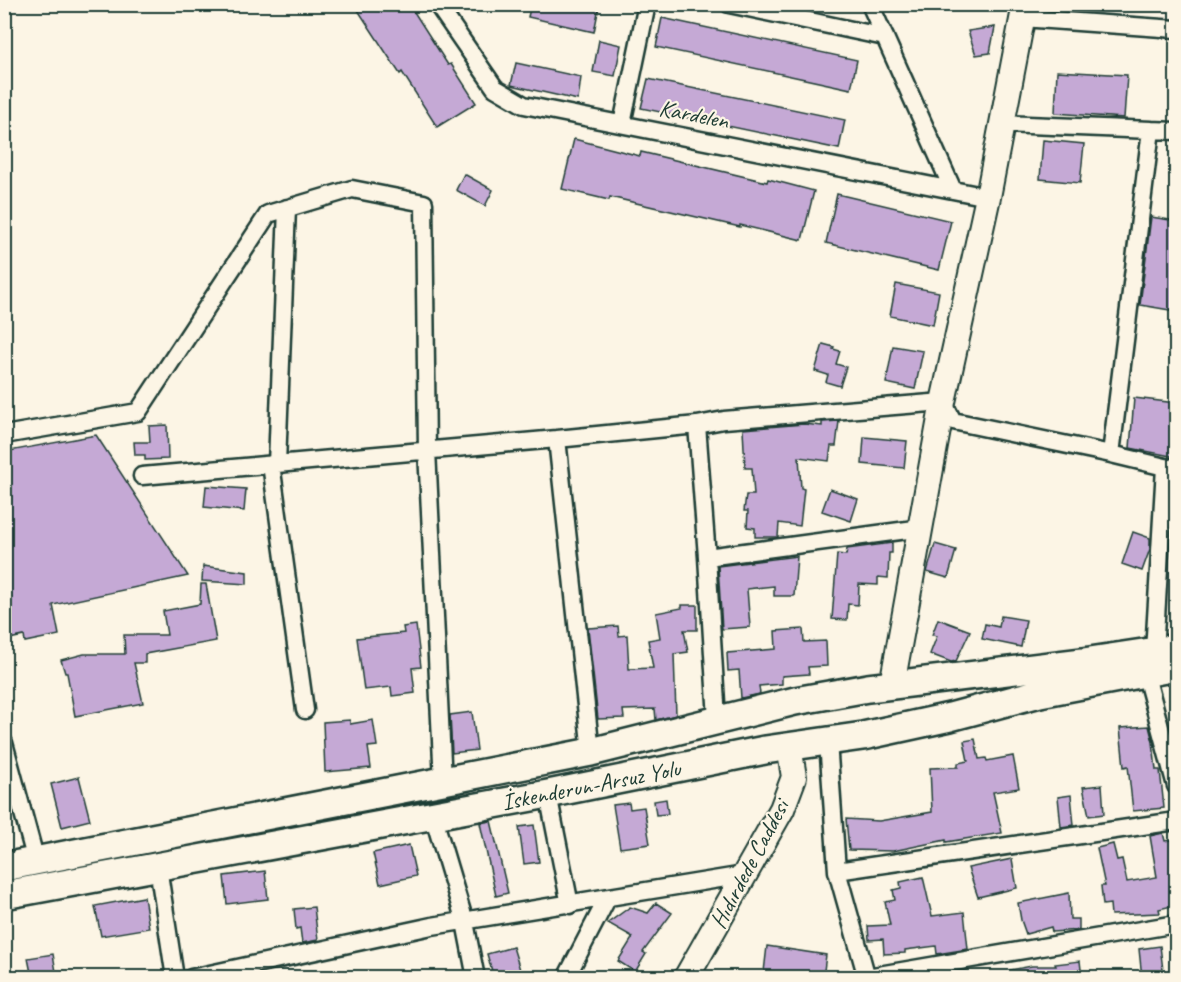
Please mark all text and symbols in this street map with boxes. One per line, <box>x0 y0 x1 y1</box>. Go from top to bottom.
street label: Kardelen <box>657 93 732 136</box>
street label: İskenderun-Arsuz Yolu <box>499 753 685 817</box>
street label: Hıdırdede Caddesi <box>703 792 797 933</box>

